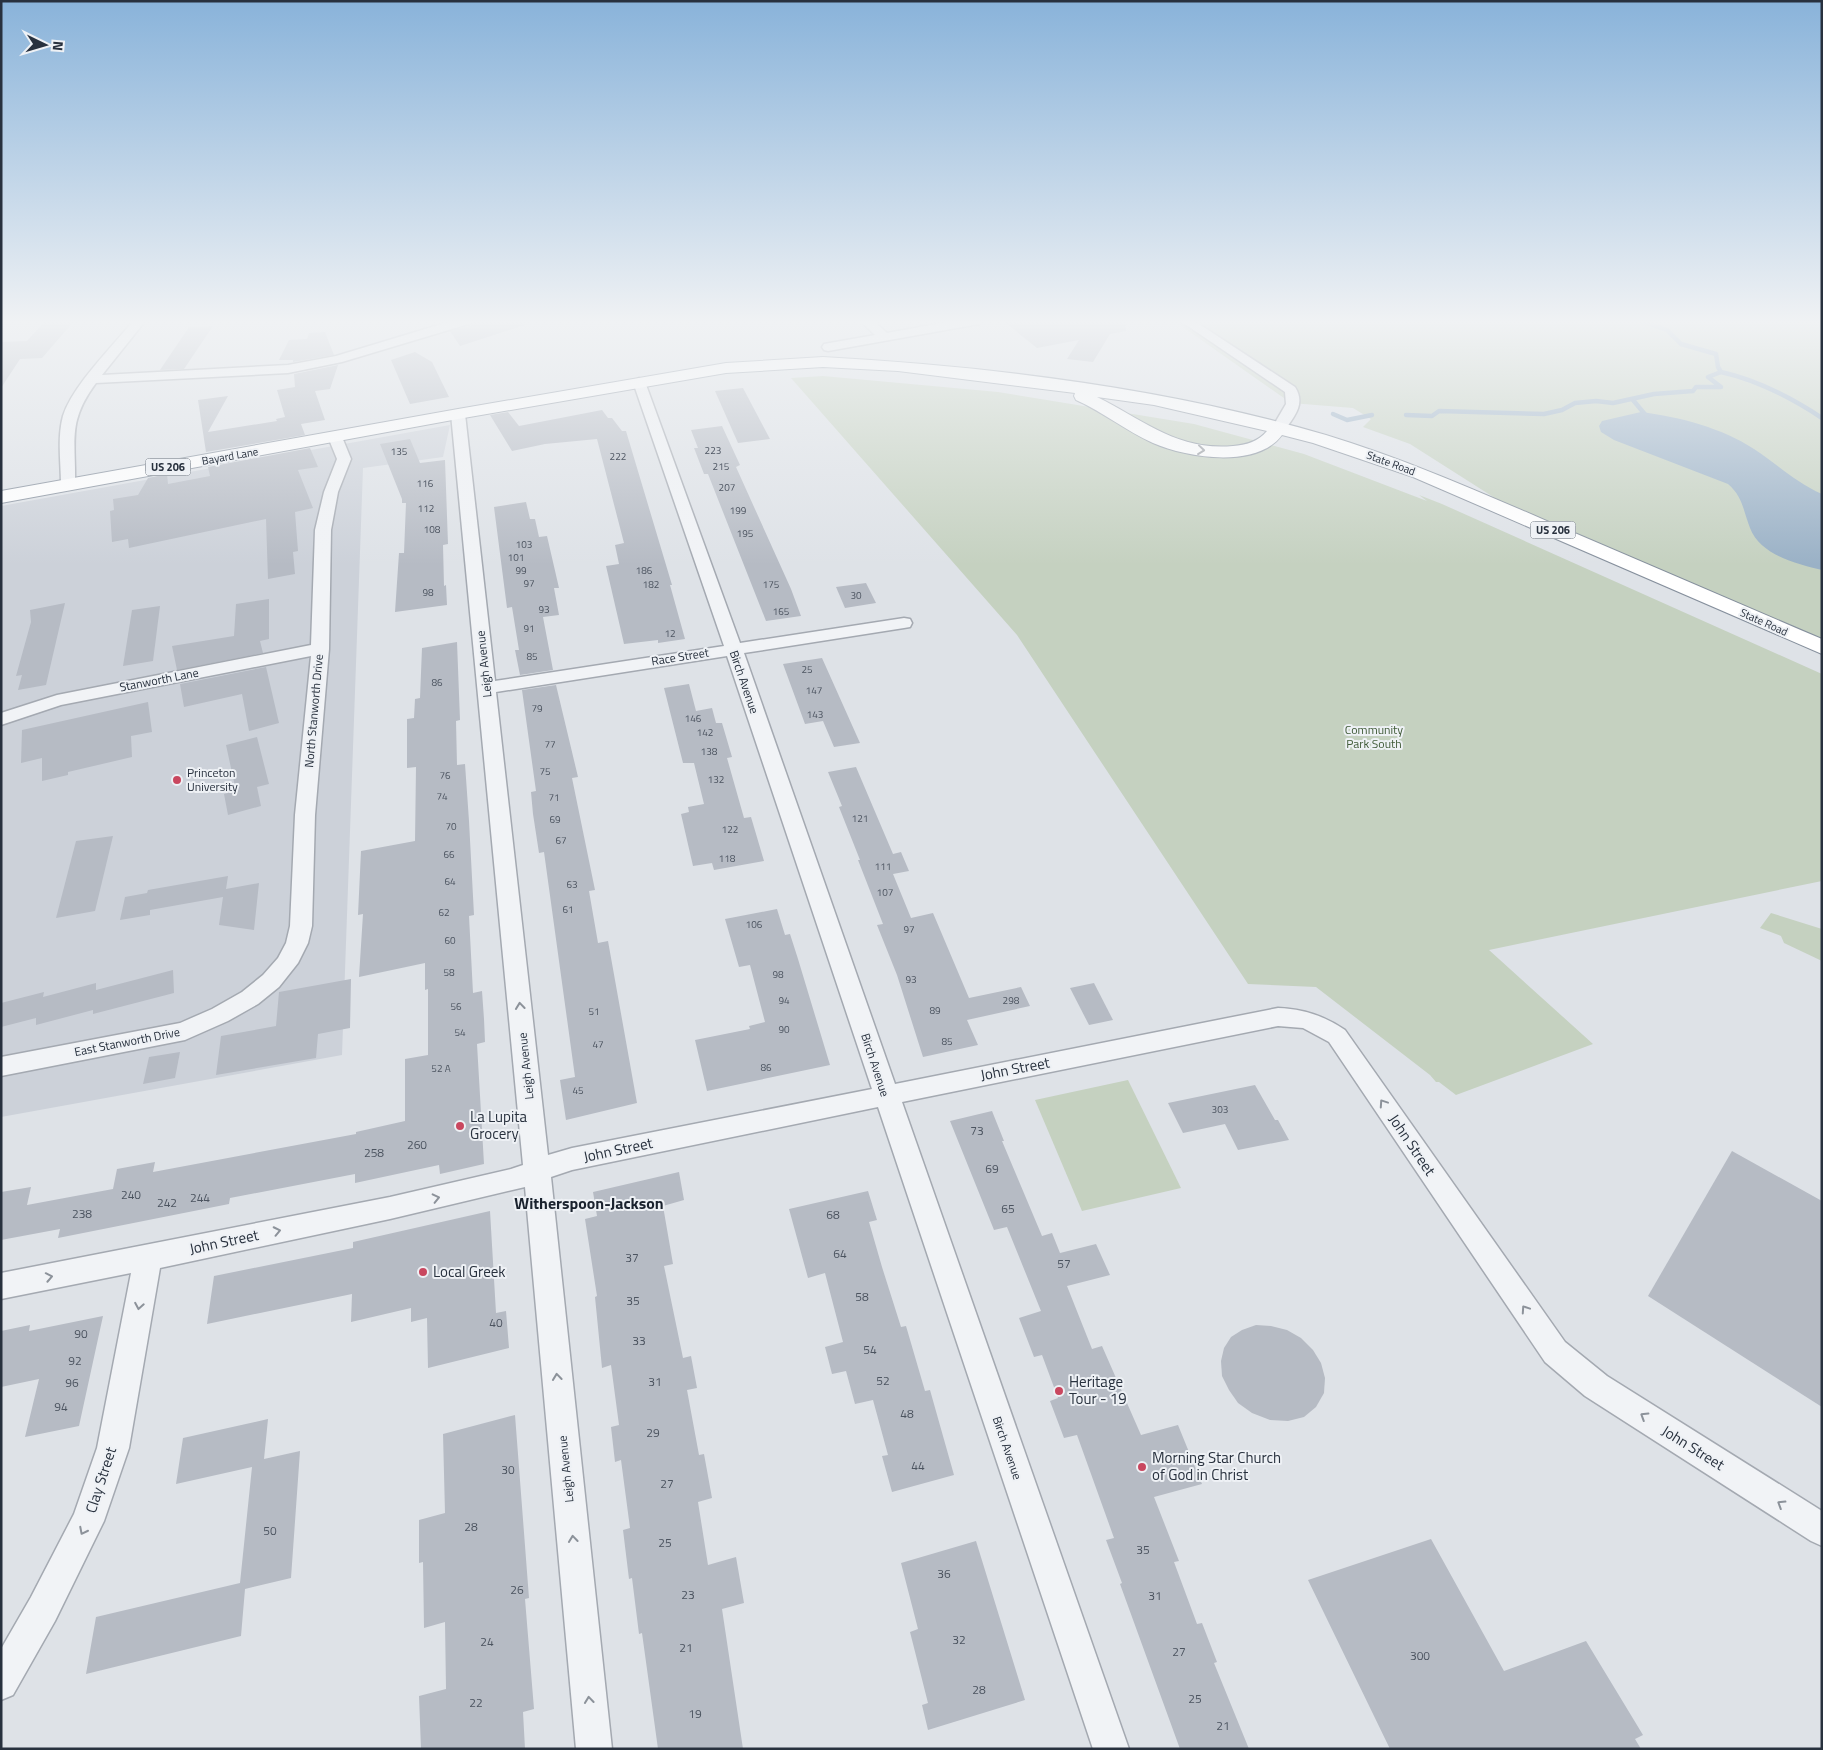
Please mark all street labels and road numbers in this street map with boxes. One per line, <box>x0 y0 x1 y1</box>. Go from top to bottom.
street label: Bayard Lane <box>200 443 260 469</box>
street label: State Road <box>1364 447 1418 479</box>
road number: US 206 <box>146 458 190 476</box>
road number: US 206 <box>1530 522 1576 538</box>
street label: State Road <box>1738 604 1791 640</box>
street label: Leigh Avenue <box>471 630 496 698</box>
street label: Race Street <box>650 642 711 670</box>
street label: Birch Avenue <box>725 648 764 716</box>
street label: North Stanworth Drive <box>299 653 328 769</box>
street label: Stanworth Lane <box>118 663 200 696</box>
street label: East Stanworth Drive <box>72 1022 181 1061</box>
street label: Birch Avenue <box>856 1031 895 1099</box>
street label: Leigh Avenue <box>513 1032 538 1100</box>
street label: John Street <box>978 1050 1052 1087</box>
street label: John Street <box>1383 1109 1442 1181</box>
street label: John Street <box>581 1131 655 1168</box>
street label: John Street <box>187 1223 261 1260</box>
street label: Birch Avenue <box>988 1414 1027 1482</box>
street label: John Street <box>1657 1419 1730 1476</box>
street label: Leigh Avenue <box>553 1435 578 1503</box>
street label: Clay Street <box>79 1443 122 1516</box>

